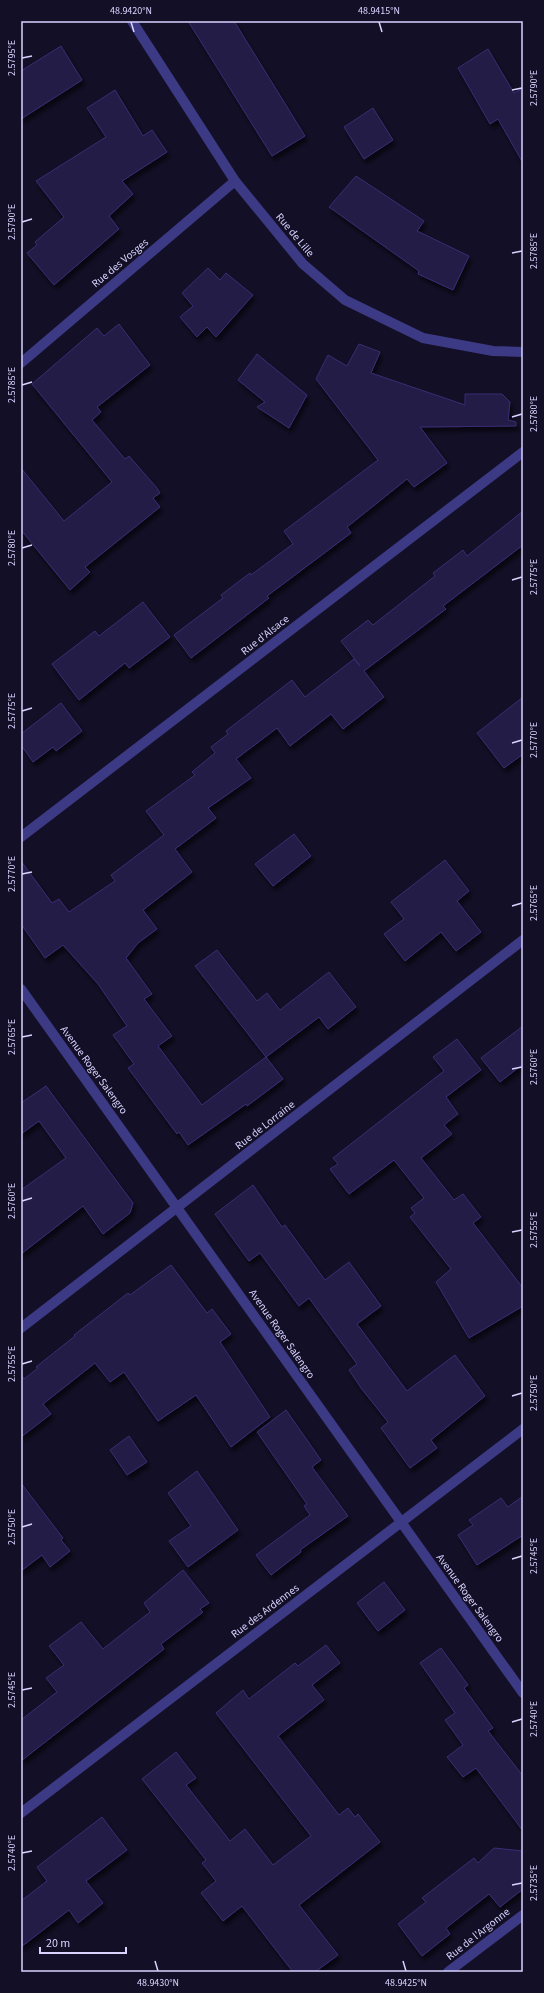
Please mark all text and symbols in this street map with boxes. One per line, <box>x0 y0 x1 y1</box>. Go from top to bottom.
text: 48.9420°N <box>110 4 152 18</box>
text: 48.9415°N <box>358 4 400 18</box>
text: 2.5795°E <box>5 40 19 76</box>
text: 2.5790°E <box>527 70 541 106</box>
text: 2.5790°E <box>5 204 19 240</box>
street label: Rue de Lille <box>272 210 318 260</box>
text: 2.5785°E <box>527 233 541 269</box>
street label: Rue des Vosges <box>88 235 152 291</box>
text: 2.5785°E <box>5 367 19 403</box>
text: 2.5780°E <box>527 396 541 432</box>
text: 2.5780°E <box>5 530 19 566</box>
text: 2.5775°E <box>527 559 541 595</box>
street label: Rue d'Alsace <box>238 611 293 659</box>
text: 2.5775°E <box>5 693 19 729</box>
text: 2.5770°E <box>527 722 541 758</box>
text: 2.5770°E <box>5 856 19 892</box>
text: 2.5765°E <box>527 885 541 921</box>
text: 2.5765°E <box>5 1019 19 1055</box>
street label: Avenue Roger Salengro <box>57 1023 131 1117</box>
text: 2.5760°E <box>527 1049 541 1085</box>
street label: Rue de Lorraine <box>232 1097 298 1153</box>
text: 2.5760°E <box>5 1183 19 1219</box>
text: 2.5755°E <box>527 1212 541 1248</box>
street label: Avenue Roger Salengro <box>245 1286 319 1382</box>
text: 2.5755°E <box>5 1346 19 1382</box>
text: 2.5750°E <box>527 1375 541 1411</box>
text: 2.5750°E <box>5 1509 19 1545</box>
text: 2.5745°E <box>527 1538 541 1574</box>
street label: Avenue Roger Salengro <box>433 1551 507 1645</box>
street label: Rue des Ardennes <box>228 1580 302 1642</box>
text: 2.5745°E <box>5 1672 19 1708</box>
text: 2.5740°E <box>527 1701 541 1737</box>
text: 2.5740°E <box>5 1835 19 1871</box>
text: 2.5735°E <box>527 1865 541 1901</box>
street label: Rue de l'Argonne <box>443 1904 513 1964</box>
scale bar <box>40 1929 126 1955</box>
text: 20 m <box>46 1935 70 1952</box>
text: 48.9430°N <box>137 1976 179 1990</box>
text: 48.9425°N <box>385 1976 427 1990</box>

